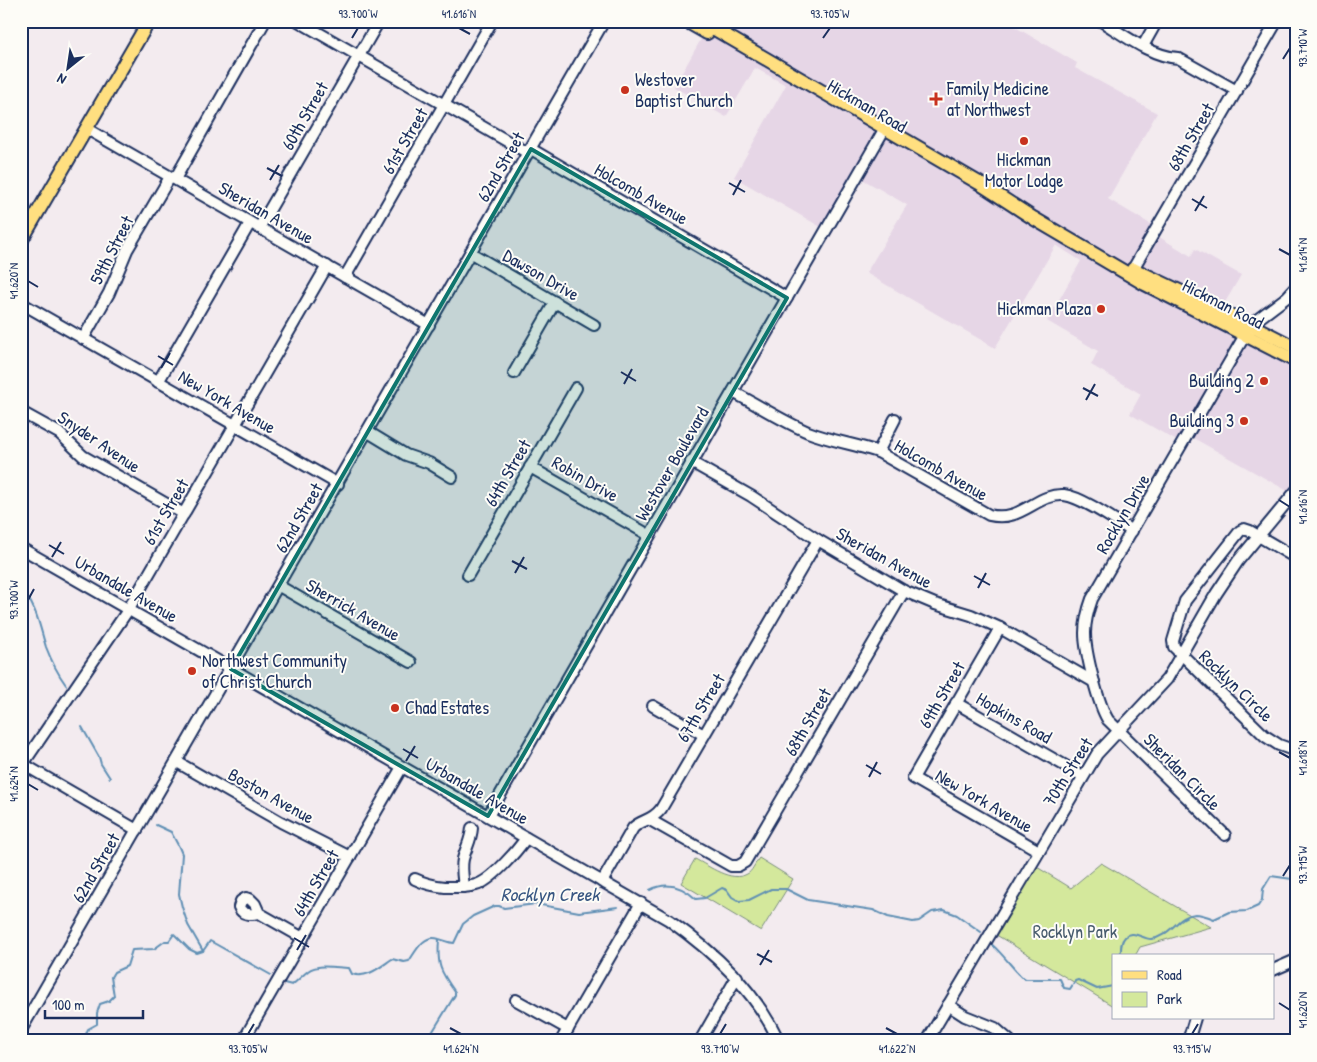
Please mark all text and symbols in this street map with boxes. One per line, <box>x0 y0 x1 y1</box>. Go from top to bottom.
text: 93.700°W <box>338 5 378 22</box>
text: 41.616°N <box>442 5 476 22</box>
text: 93.705°W <box>811 5 850 22</box>
text: 93.710°W <box>1294 28 1311 67</box>
north arrow <box>42 42 92 92</box>
place label: Westover Baptist Church <box>635 67 733 113</box>
text: N <box>53 69 69 90</box>
street label: Hickman Road <box>823 73 912 138</box>
street label: 60th Street <box>275 76 335 154</box>
place label: Family Medicine at Northwest <box>946 76 1049 122</box>
marker: Westover Baptist Church <box>619 84 631 96</box>
marker: Family Medicine at Northwest <box>929 92 943 106</box>
street label: 68th Street <box>1161 97 1220 175</box>
street label: 61st Street <box>376 102 434 179</box>
street label: 62nd Street <box>471 127 531 206</box>
marker: Hickman Motor Lodge <box>1018 135 1030 147</box>
place label: Hickman Motor Lodge <box>985 147 1063 193</box>
street label: Holcomb Avenue <box>590 157 693 230</box>
street label: Sheridan Avenue <box>214 175 318 250</box>
street label: 59th Street <box>84 210 140 288</box>
text: 41.614°N <box>1294 238 1311 272</box>
street label: Dawson Drive <box>499 243 584 306</box>
text: 41.620°N <box>5 263 22 299</box>
street label: Hickman Road <box>1178 272 1268 335</box>
place label: Hickman Plaza <box>997 296 1091 321</box>
marker: Hickman Plaza <box>1095 303 1107 315</box>
street label: New York Avenue <box>174 364 281 440</box>
place label: Building 2 <box>1189 368 1255 393</box>
marker: Building 2 <box>1258 375 1270 387</box>
street label: Westover Boulevard <box>629 402 714 525</box>
street label: Snyder Avenue <box>53 405 146 478</box>
place label: Building 3 <box>1169 408 1234 433</box>
marker: Building 3 <box>1238 415 1250 427</box>
street label: Holcomb Avenue <box>890 433 993 506</box>
street label: 64th Street <box>478 434 537 511</box>
street label: Robin Drive <box>547 449 623 508</box>
street label: Rocklyn Drive <box>1090 469 1156 558</box>
street label: 61st Street <box>137 473 195 550</box>
street label: 62nd Street <box>269 478 329 557</box>
text: 41.616°N <box>1294 490 1311 524</box>
street label: Sheridan Avenue <box>832 521 937 594</box>
street label: Urbandale Avenue <box>70 549 182 628</box>
street label: Sherrick Avenue <box>301 572 405 647</box>
text: 93.700°W <box>5 580 22 620</box>
street label: Rocklyn Circle <box>1194 644 1279 727</box>
place label: Northwest Community of Christ Church <box>202 648 347 694</box>
street label: 69th Street <box>912 656 971 733</box>
marker: Northwest Community of Christ Church <box>186 665 198 677</box>
street label: 67th Street <box>670 668 731 747</box>
street label: 68th Street <box>778 682 837 760</box>
street label: Hopkins Road <box>972 686 1057 749</box>
place label: Chad Estates <box>405 695 489 720</box>
marker: Chad Estates <box>389 702 401 714</box>
street label: Sheridan Circle <box>1138 727 1227 816</box>
street label: 70th Street <box>1037 732 1099 811</box>
text: 41.618°N <box>1294 741 1311 775</box>
street label: Urbandale Avenue <box>421 751 533 830</box>
street label: Boston Avenue <box>224 762 319 829</box>
street label: New York Avenue <box>931 763 1038 839</box>
text: 41.624°N <box>5 766 22 802</box>
street label: 62nd Street <box>66 828 126 907</box>
street label: 64th Street <box>286 844 345 921</box>
text: 93.715°W <box>1294 845 1311 884</box>
water label: Rocklyn Creek <box>501 881 601 907</box>
park label: Rocklyn Park <box>1033 919 1118 944</box>
legend <box>1112 954 1274 1020</box>
text: Road <box>1157 964 1182 985</box>
scale bar <box>45 987 142 1019</box>
text: Park <box>1157 988 1182 1009</box>
text: 41.620°N <box>1294 992 1311 1028</box>
text: 100 m <box>52 994 85 1015</box>
text: 93.705°W <box>229 1040 268 1057</box>
text: 41.624°N <box>443 1040 479 1057</box>
text: 93.710°W <box>701 1040 740 1057</box>
text: 41.622°N <box>879 1040 915 1057</box>
text: 93.715°W <box>1173 1040 1212 1057</box>

